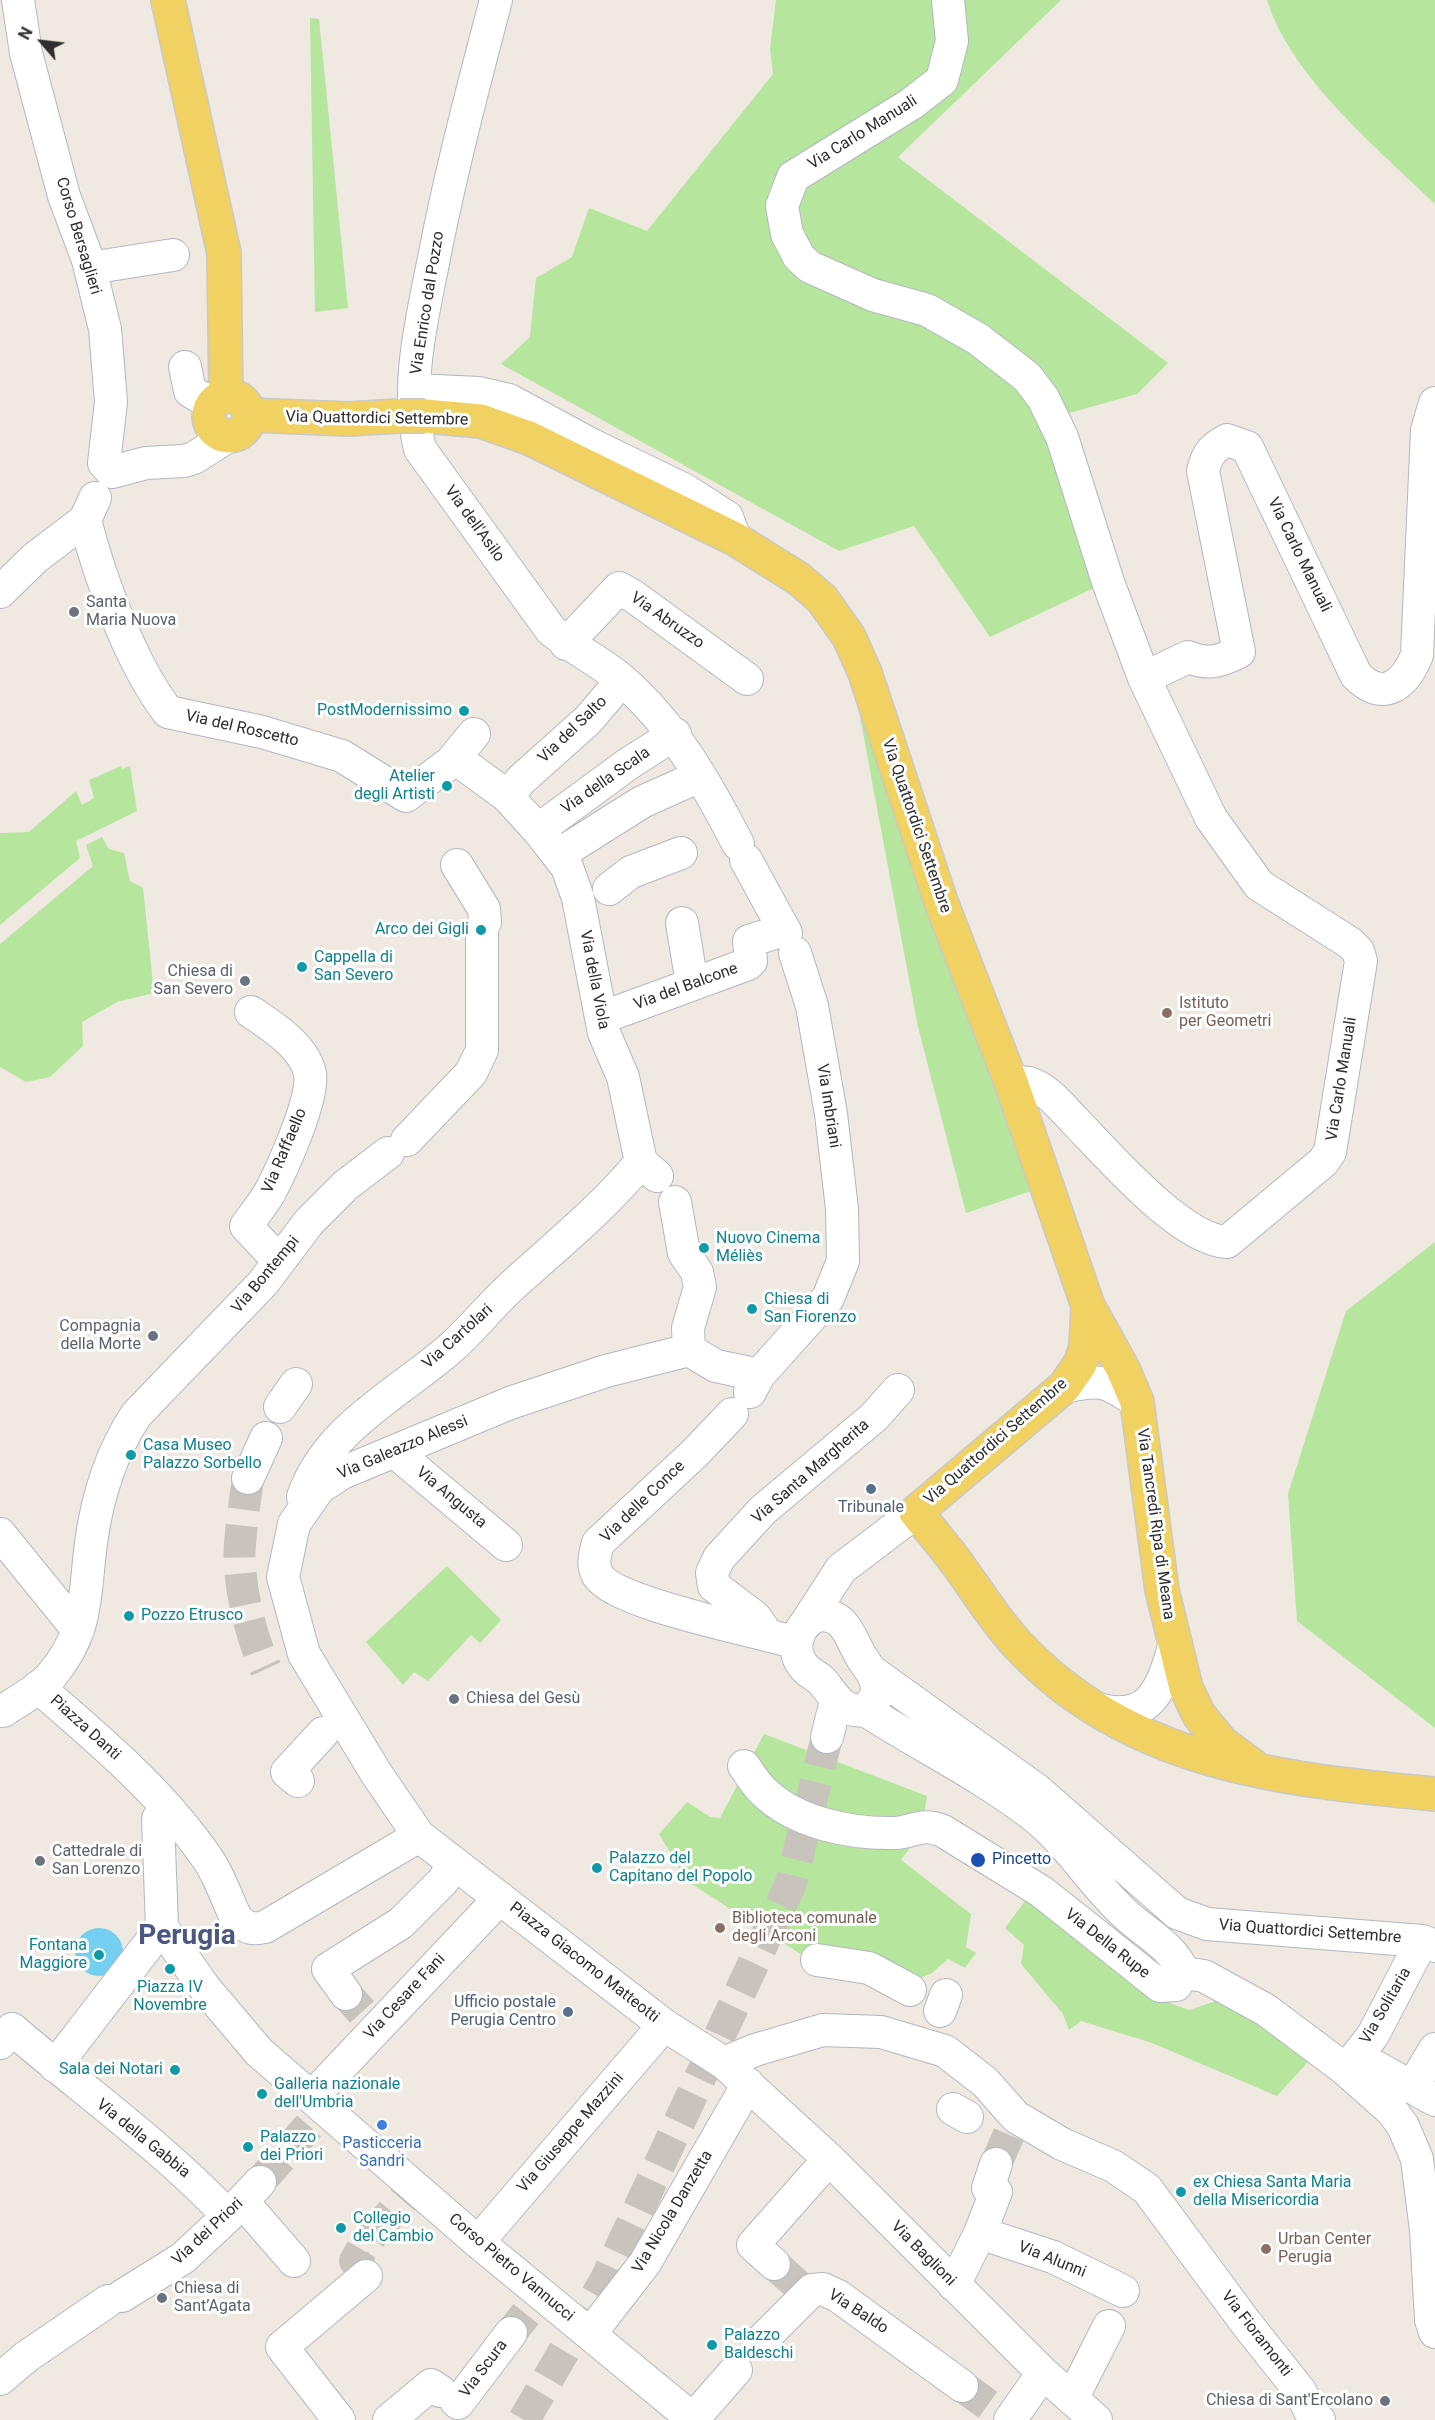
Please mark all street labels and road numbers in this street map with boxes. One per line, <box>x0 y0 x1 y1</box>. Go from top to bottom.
street label: Via Carlo Manuali <box>805 92 921 174</box>
street label: Corso Bersaglieri <box>51 175 105 297</box>
street label: Via Enrico dal Pozzo <box>407 230 449 376</box>
street label: Via Quattordici Settembre <box>285 408 469 430</box>
street label: Via dell'Asilo <box>440 482 508 566</box>
street label: Via Carlo Manuali <box>1263 495 1335 615</box>
street label: Via Abruzzo <box>627 589 707 653</box>
street label: Via del Salto <box>535 692 611 768</box>
street label: Via del Roscetto <box>183 707 301 751</box>
street label: Via Quattordici Settembre <box>877 736 955 916</box>
street label: Via della Scala <box>558 743 654 819</box>
street label: Via della Viola <box>575 929 613 1031</box>
street label: Via del Balcone <box>631 959 741 1015</box>
street label: Via Carlo Manuali <box>1323 1016 1361 1142</box>
street label: Via Imbriani <box>812 1063 844 1149</box>
street label: Via Raffaello <box>258 1106 312 1196</box>
street label: Via Bontempi <box>228 1232 304 1318</box>
street label: Via Cartolari <box>419 1300 497 1374</box>
street label: Via Quattordici Settembre <box>921 1375 1071 1509</box>
street label: Via Galeazzo Alessi <box>335 1412 471 1484</box>
street label: Via Santa Margherita <box>748 1416 874 1528</box>
street label: Via Tancredi Ripa di Meana <box>1132 1427 1178 1621</box>
street label: Via delle Conce <box>597 1457 689 1547</box>
street label: Via Angusta <box>412 1463 490 1533</box>
street label: Piazza Danti <box>46 1691 124 1765</box>
street label: Piazza Giacomo Matteotti <box>505 1899 663 2027</box>
street label: Via Della Rupe <box>1061 1905 1153 1983</box>
street label: Via Quattordici Settembre <box>1218 1916 1402 1948</box>
street label: Via Cesare Fani <box>360 1950 450 2044</box>
street label: Via Solitaria <box>1356 1964 1416 2048</box>
street label: Via Giuseppe Mazzini <box>514 2069 628 2197</box>
street label: Via della Gabbia <box>92 2095 194 2183</box>
street label: Via Nicola Danzetta <box>629 2147 717 2277</box>
street label: Via dei Priori <box>169 2194 247 2270</box>
street label: Corso Pietro Vannucci <box>444 2210 578 2326</box>
street label: Via Baglioni <box>886 2217 960 2291</box>
street label: Via Alunni <box>1015 2238 1089 2282</box>
street label: Via Baldo <box>824 2286 892 2338</box>
street label: Via Fioramonti <box>1217 2287 1295 2381</box>
street label: Via Scura <box>456 2336 512 2402</box>

